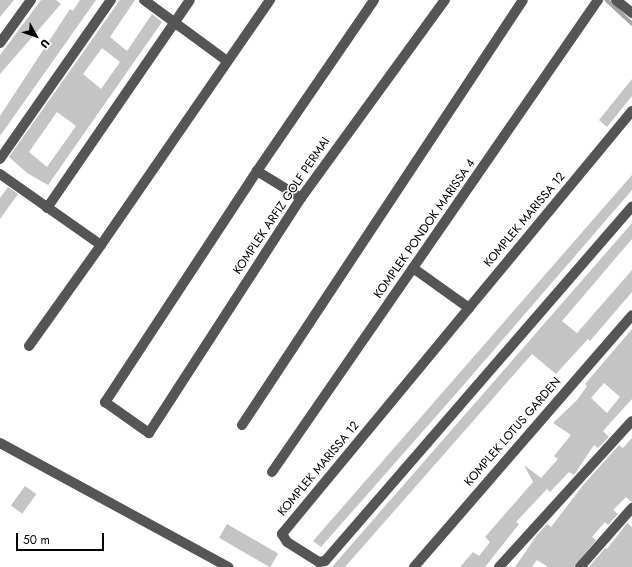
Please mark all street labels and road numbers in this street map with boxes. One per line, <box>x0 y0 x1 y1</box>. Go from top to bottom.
street label: KOMPLEK ARFIZ GOLF PERMAI <box>231 135 333 277</box>
street label: KOMPLEK PONDOK MARISSA 4 <box>371 157 479 301</box>
street label: KOMPLEK MARISSA 12 <box>481 170 569 270</box>
street label: KOMPLEK LOTUS GARDEN <box>462 375 564 489</box>
street label: KOMPLEK MARISSA 12 <box>275 419 363 519</box>

